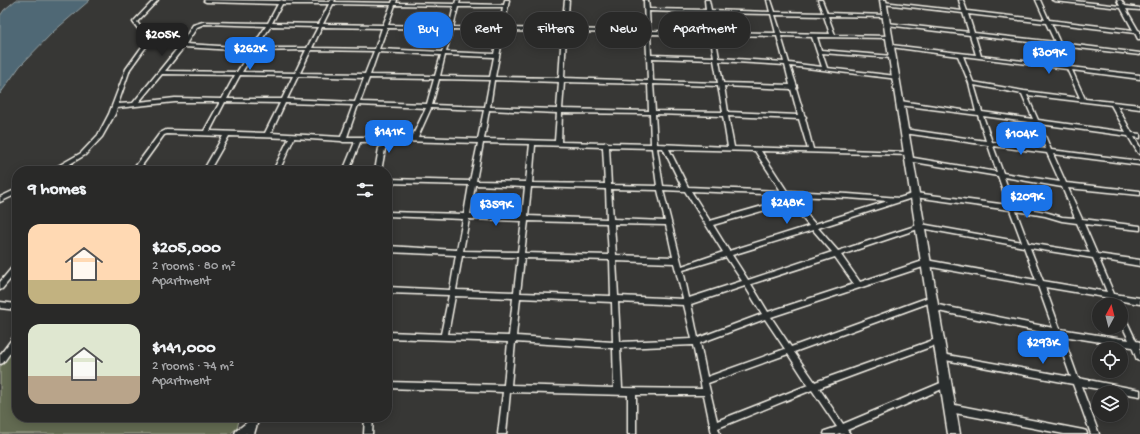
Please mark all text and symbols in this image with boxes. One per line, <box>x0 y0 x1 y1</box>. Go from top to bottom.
chip: Buy <box>404 12 453 48</box>
chip: Rent <box>461 12 516 48</box>
chip: Filters <box>524 12 588 48</box>
chip: New <box>596 12 651 48</box>
chip: Apartment <box>659 12 750 48</box>
pin: $205K <box>134 23 190 57</box>
text: $205K <box>145 28 179 43</box>
pin: $262K <box>222 37 278 71</box>
pin: $309K <box>1021 41 1077 75</box>
text: $262K <box>234 42 266 57</box>
text: $309K <box>1032 46 1066 61</box>
pin: $141K <box>361 120 417 154</box>
pin: $104K <box>993 122 1049 156</box>
text: $141K <box>374 125 404 140</box>
text: $104K <box>1005 127 1037 142</box>
icon: filters <box>354 179 376 201</box>
text: 9 homes <box>28 180 86 200</box>
pin: $209K <box>999 185 1055 219</box>
text: $209K <box>1010 190 1044 205</box>
pin: $248K <box>759 191 815 225</box>
pin: $359K <box>468 193 524 227</box>
text: $248K <box>771 196 803 211</box>
text: $359K <box>479 198 513 213</box>
text: $205,000 <box>152 239 221 259</box>
icon: home <box>60 240 108 288</box>
text: 2 rooms · 80 m² <box>152 259 236 274</box>
text: Apartment <box>152 274 211 289</box>
north arrow <box>1092 298 1128 334</box>
map controls <box>1092 298 1128 422</box>
pin: $293K <box>1015 331 1071 365</box>
text: $293K <box>1027 336 1059 351</box>
text: $141,000 <box>152 339 216 359</box>
icon: home <box>60 340 108 388</box>
button: locate <box>1092 342 1128 378</box>
text: 2 rooms · 74 m² <box>152 359 234 374</box>
text: Apartment <box>152 374 211 389</box>
button: layers <box>1092 386 1128 422</box>

